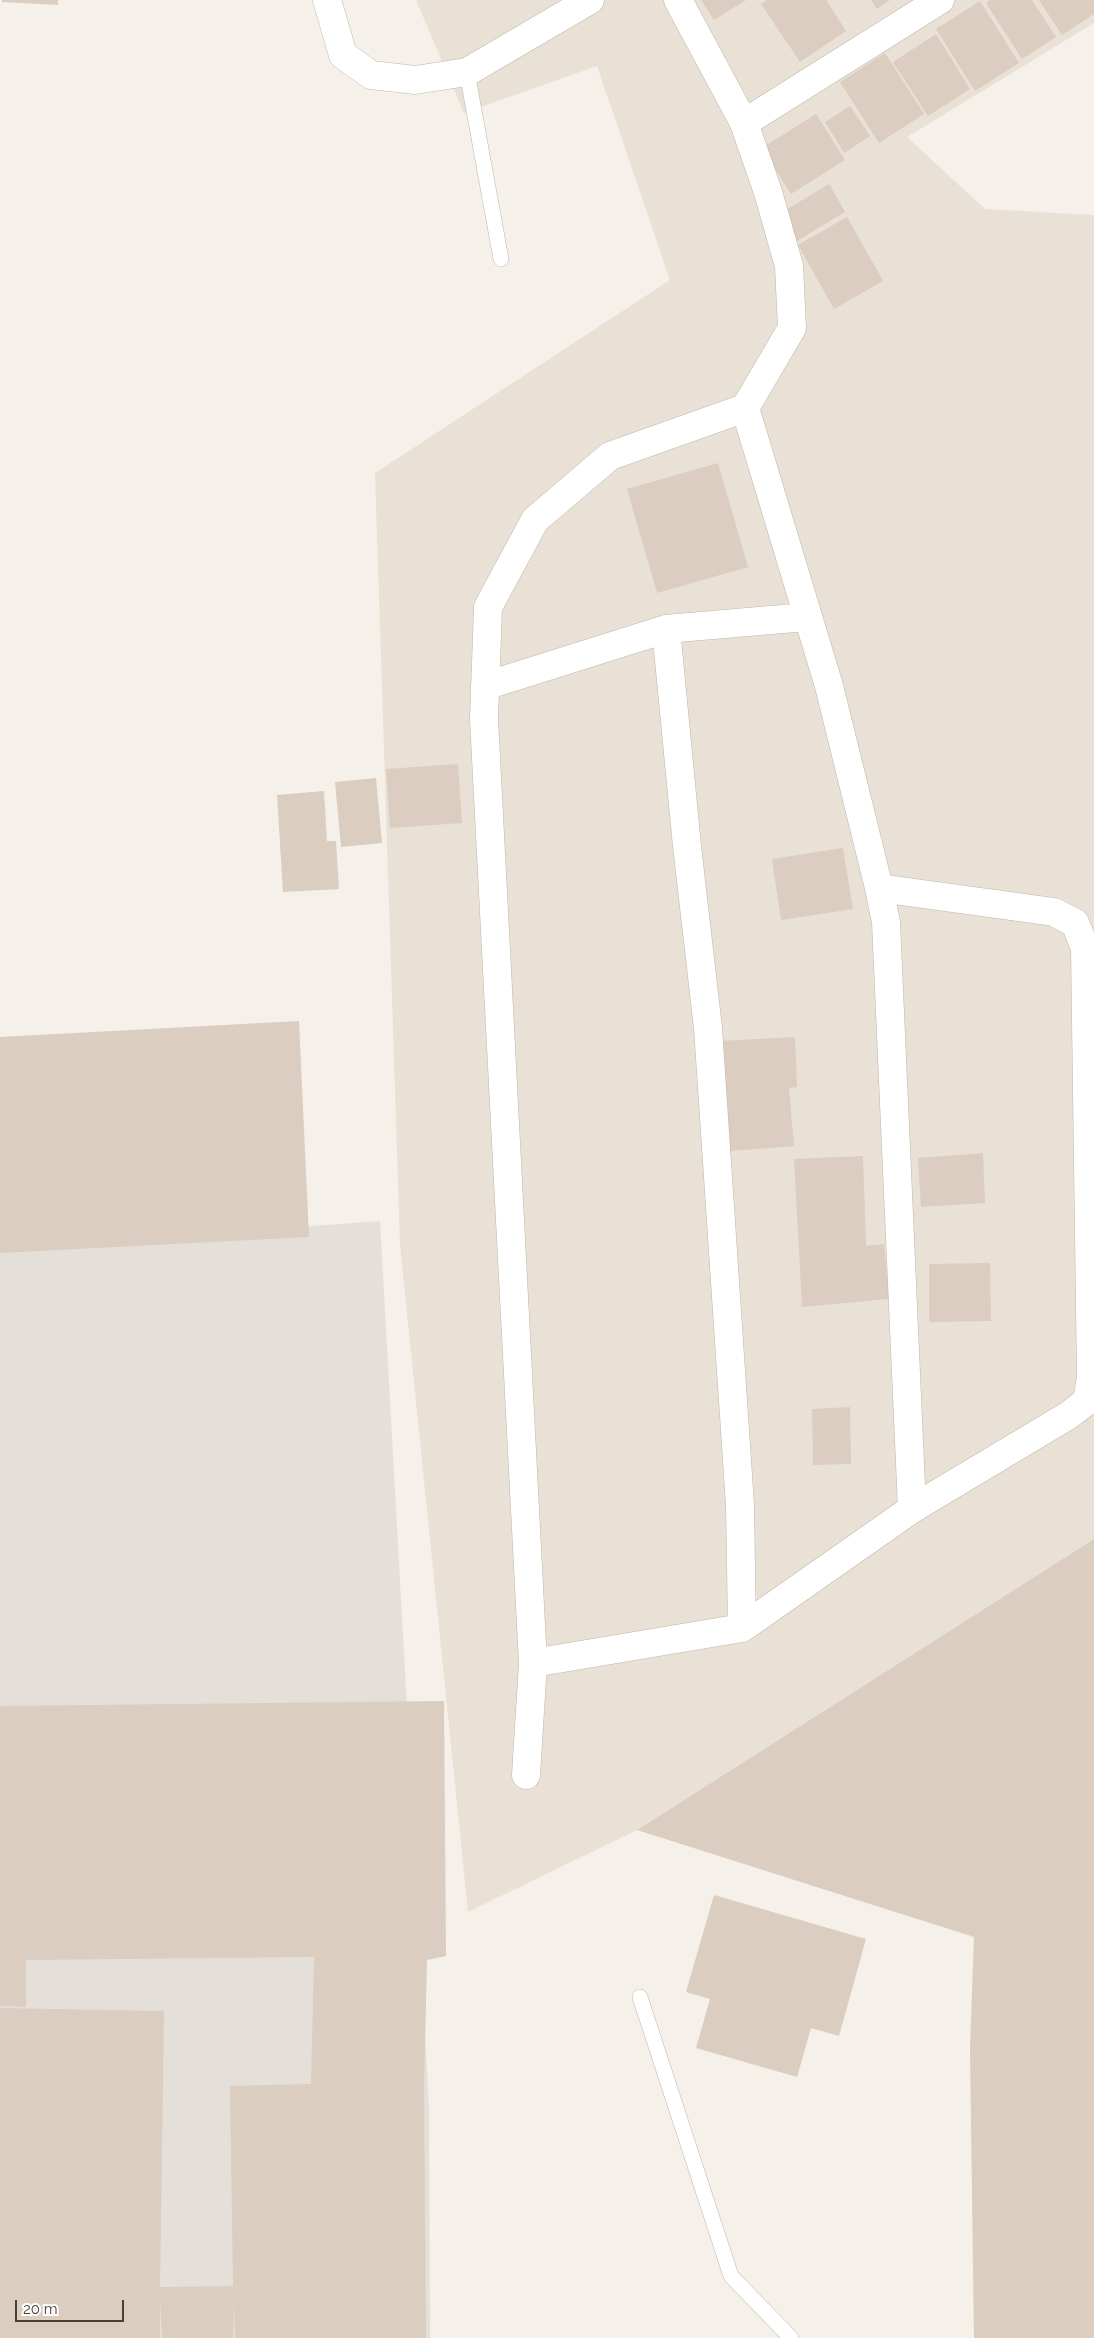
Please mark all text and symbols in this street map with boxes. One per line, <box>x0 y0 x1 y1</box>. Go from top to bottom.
scale bar <box>18 2290 126 2322</box>
text: 20 m <box>23 2300 58 2318</box>

